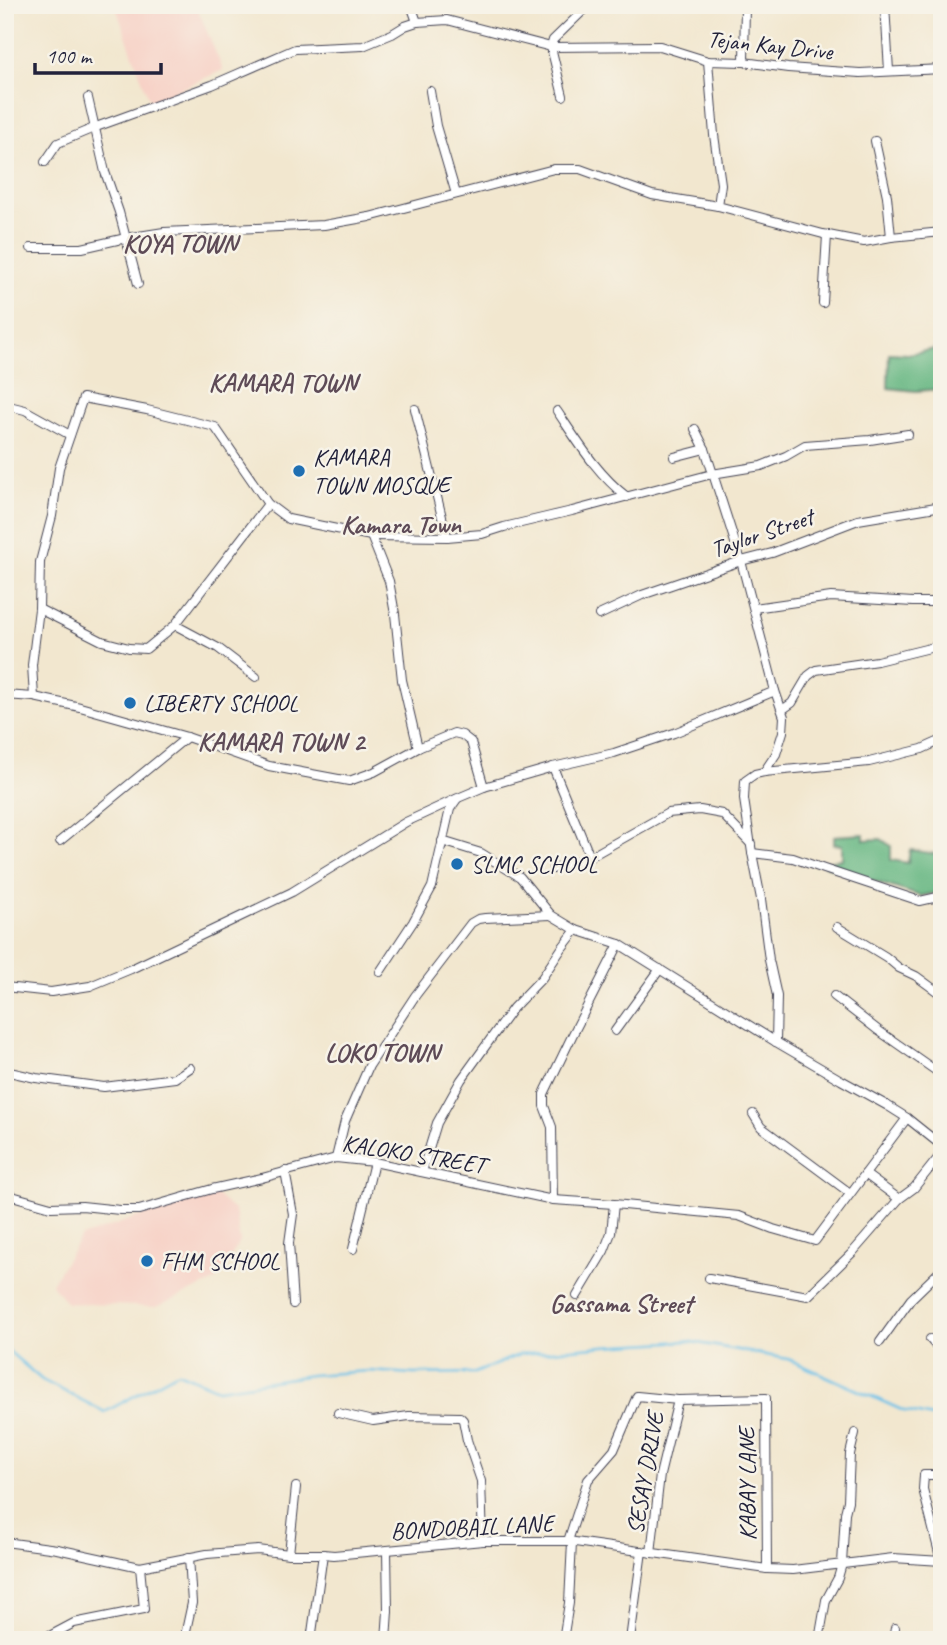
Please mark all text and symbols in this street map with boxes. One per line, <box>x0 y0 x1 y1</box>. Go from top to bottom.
street label: Tejan Kay Drive <box>706 24 836 67</box>
scale bar <box>35 32 161 76</box>
text: 100 m <box>46 43 93 69</box>
district label: KOYA TOWN <box>123 227 241 260</box>
district label: KAMARA TOWN <box>209 366 362 399</box>
place label: KAMARA TOWN MOSQUE <box>313 442 453 500</box>
marker: KAMARA TOWN MOSQUE <box>291 463 307 479</box>
street label: Taylor Street <box>707 501 820 564</box>
district label: Kamara Town <box>341 508 462 541</box>
place label: LIBERTY SCHOOL <box>144 688 299 718</box>
marker: LIBERTY SCHOOL <box>122 695 138 711</box>
district label: KAMARA TOWN 2 <box>198 725 367 758</box>
place label: SLMC SCHOOL <box>471 849 598 879</box>
marker: SLMC SCHOOL <box>449 856 465 872</box>
district label: LOKO TOWN <box>325 1036 443 1069</box>
street label: KALOKO STREET <box>340 1128 493 1181</box>
place label: FHM SCHOOL <box>161 1246 280 1276</box>
marker: FHM SCHOOL <box>139 1253 155 1269</box>
district label: Gassama Street <box>550 1287 697 1320</box>
street label: SESAY DRIVE <box>620 1406 671 1536</box>
street label: KABAY LANE <box>732 1424 762 1541</box>
street label: BONDOBAIL LANE <box>390 1508 557 1546</box>

